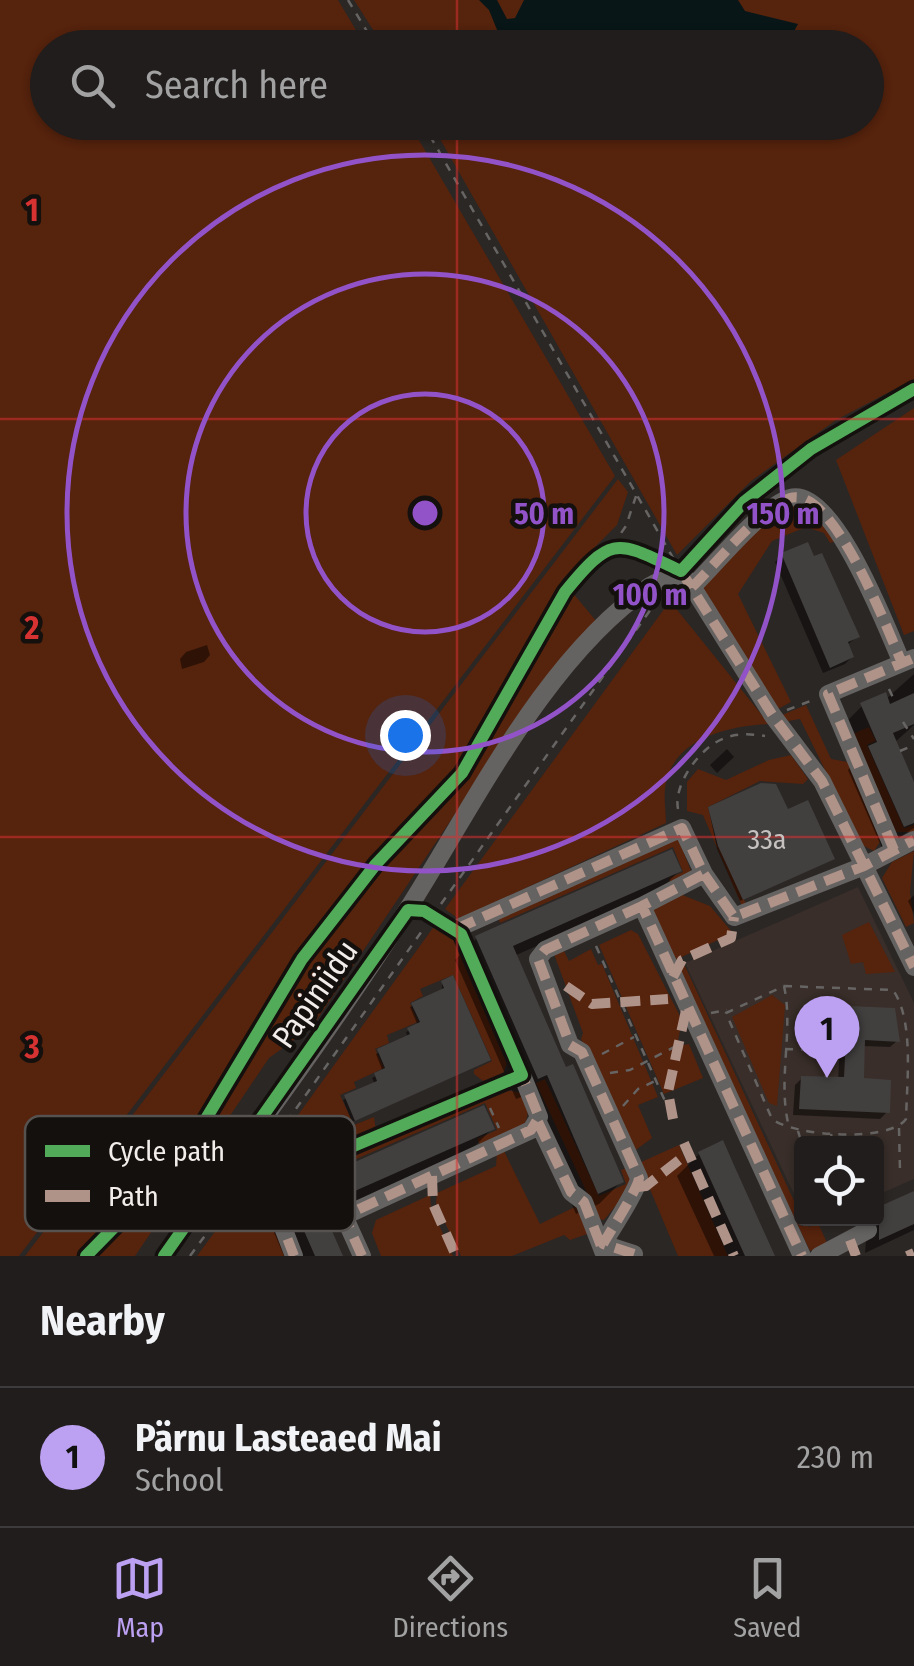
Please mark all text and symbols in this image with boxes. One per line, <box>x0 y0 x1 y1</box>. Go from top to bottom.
search box <box>30 30 884 140</box>
icon: search <box>65 58 120 113</box>
text: Search here <box>145 62 328 108</box>
text: 1 <box>25 191 39 229</box>
centre of rings <box>407 495 443 531</box>
text: 50 m <box>514 496 574 532</box>
text: 150 m <box>747 496 819 532</box>
text: 100 m <box>613 577 687 613</box>
text: 2 <box>24 609 40 647</box>
your location <box>380 710 431 761</box>
house number: 33a <box>748 823 786 856</box>
street label: Papiniidu <box>264 933 366 1055</box>
pin: 1 <box>794 996 860 1078</box>
text: 3 <box>23 1028 40 1066</box>
legend <box>25 1116 355 1231</box>
text: Cycle path <box>108 1135 225 1168</box>
map controls <box>794 1136 884 1226</box>
button: locate <box>794 1136 884 1226</box>
text: Path <box>108 1180 159 1213</box>
text: Nearby <box>40 1296 165 1346</box>
text: Pärnu Lasteaed Mai <box>135 1415 442 1461</box>
text: 1 <box>66 1438 79 1476</box>
text: 230 m <box>797 1438 874 1476</box>
text: School <box>135 1461 224 1499</box>
tab: Map <box>112 1551 167 1644</box>
tab: Directions <box>392 1551 508 1644</box>
tab: Saved <box>733 1551 802 1644</box>

